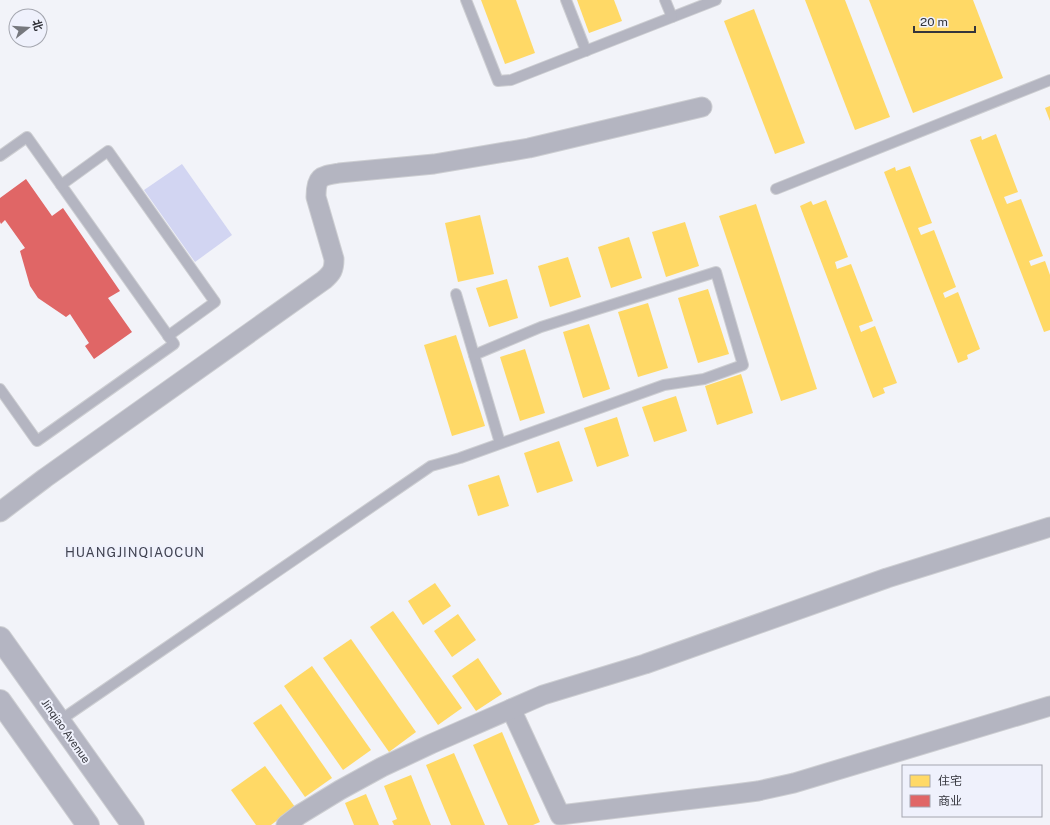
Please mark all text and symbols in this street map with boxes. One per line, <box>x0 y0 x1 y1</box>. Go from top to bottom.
north arrow <box>8 8 48 48</box>
scale bar <box>914 8 975 34</box>
text: 20 m <box>920 15 948 29</box>
text: 北 <box>30 18 45 32</box>
district label: HUANGJINQIAOCUN <box>65 545 205 560</box>
street label: Jinqiao Avenue <box>39 697 93 765</box>
legend <box>902 765 1042 817</box>
text: 住宅 <box>938 774 962 788</box>
text: 商业 <box>938 794 962 808</box>

